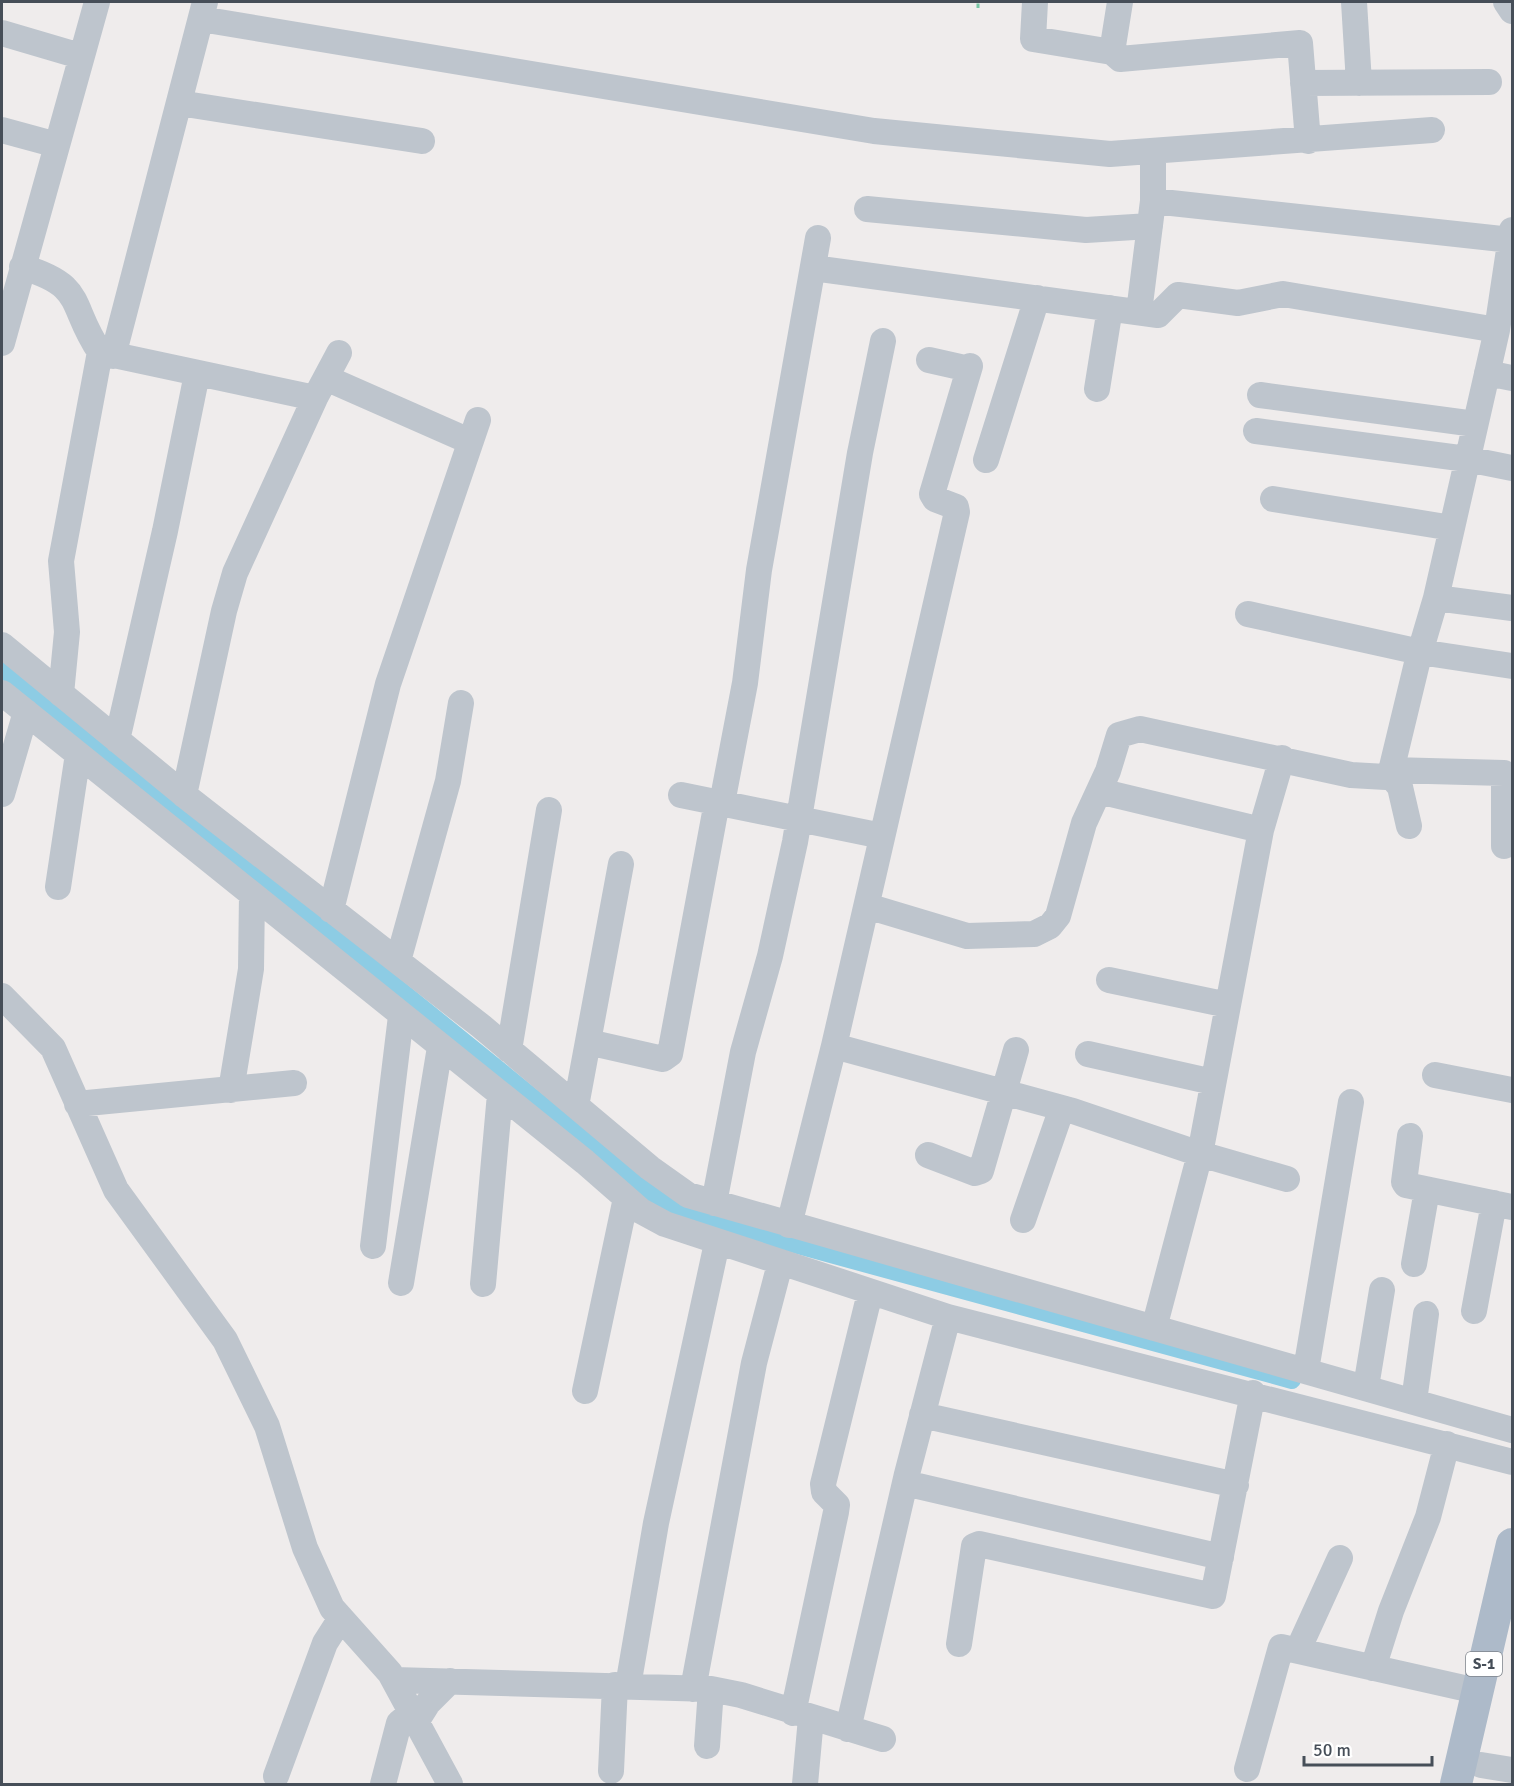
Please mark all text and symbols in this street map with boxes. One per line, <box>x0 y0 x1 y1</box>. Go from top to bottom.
road number: S-1 <box>1466 1652 1502 1676</box>
scale bar <box>1304 1729 1432 1767</box>
text: 50 m <box>1313 1739 1351 1761</box>

